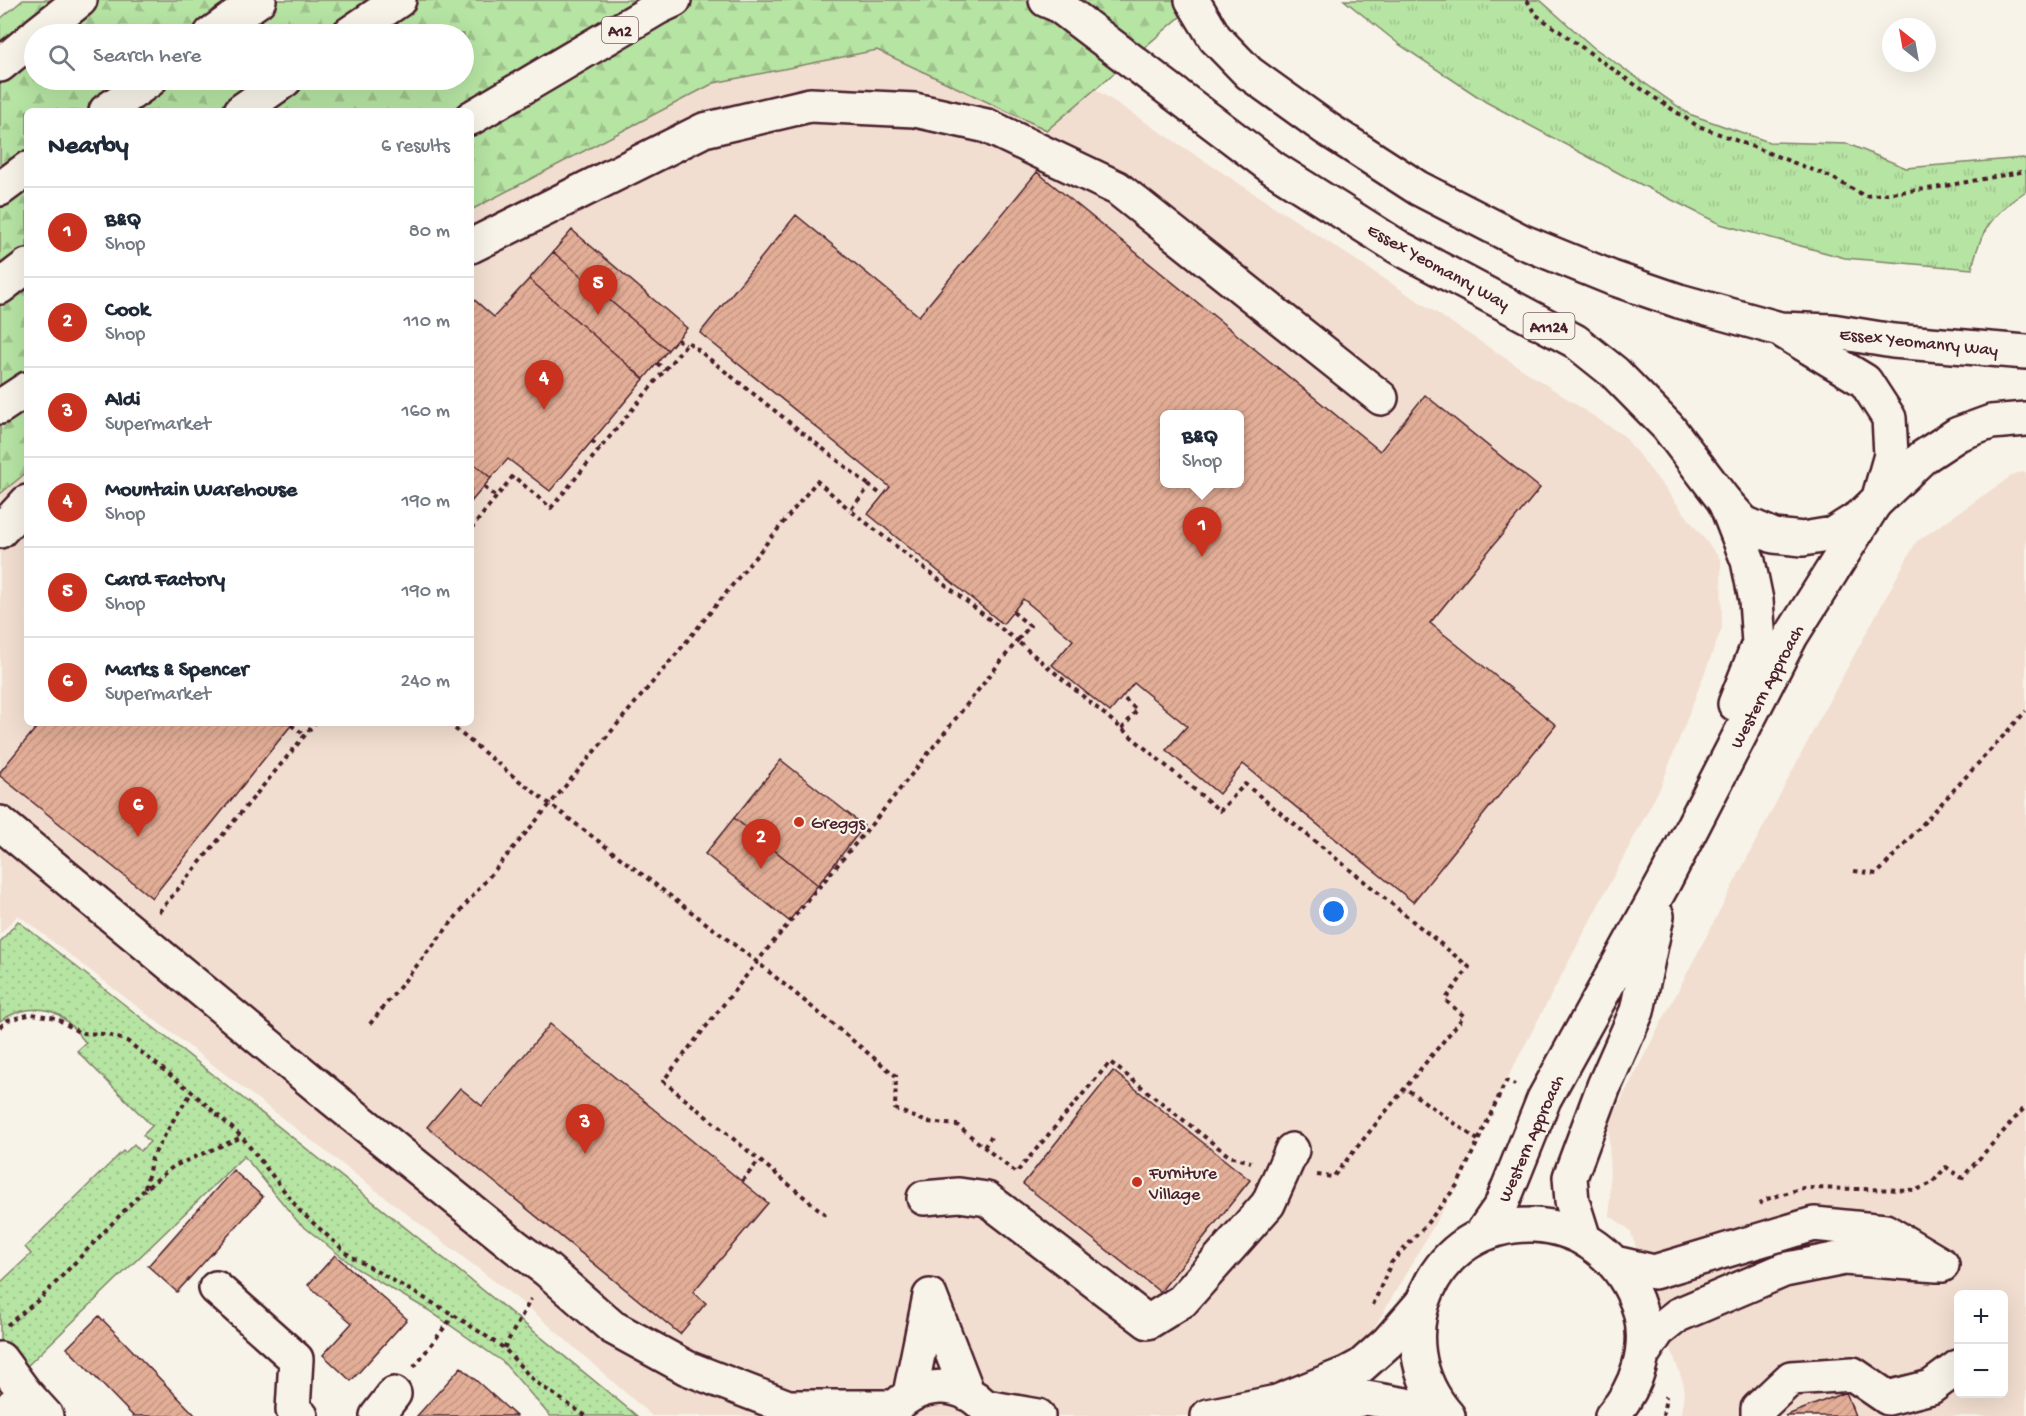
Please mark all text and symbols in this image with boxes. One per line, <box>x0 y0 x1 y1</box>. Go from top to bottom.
road number: A12 <box>602 17 638 43</box>
north arrow <box>1882 18 1936 72</box>
search box <box>24 24 474 90</box>
icon: search <box>45 41 78 74</box>
text: Search here <box>93 44 201 70</box>
text: Nearby <box>48 132 129 163</box>
text: 6 results <box>381 136 450 159</box>
text: B&Q <box>105 208 141 234</box>
street label: Essex Yeomanry Way <box>1363 220 1513 316</box>
text: 1 <box>63 221 72 244</box>
text: 80 m <box>409 221 450 244</box>
text: Shop <box>105 234 145 257</box>
pin: 5 <box>578 266 618 315</box>
text: Cook <box>105 298 150 324</box>
text: 2 <box>63 311 72 334</box>
text: 110 m <box>404 311 450 334</box>
road number: A1124 <box>1524 313 1574 339</box>
text: Shop <box>105 324 145 347</box>
street label: Essex Yeomanry Way <box>1838 325 1999 362</box>
pin: 4 <box>524 360 564 410</box>
text: Aldi <box>105 388 140 414</box>
text: 3 <box>62 401 73 424</box>
text: 160 m <box>401 401 450 424</box>
popup <box>1160 410 1244 488</box>
text: Supermarket <box>105 414 211 437</box>
text: B&Q <box>1182 425 1218 451</box>
text: Shop <box>1182 451 1222 474</box>
text: Mountain Warehouse <box>105 478 297 504</box>
text: 4 <box>63 491 72 514</box>
text: 190 m <box>402 491 450 514</box>
text: Shop <box>105 504 145 527</box>
pin: 1 <box>1182 508 1222 557</box>
text: Card Factory <box>105 568 225 594</box>
text: 5 <box>62 581 73 604</box>
text: 190 m <box>402 581 450 604</box>
text: Shop <box>105 594 145 617</box>
street label: Western Approach <box>1727 622 1810 753</box>
text: Marks & Spencer <box>105 658 248 684</box>
text: 6 <box>62 671 73 694</box>
text: 240 m <box>400 671 450 694</box>
text: Supermarket <box>105 684 211 707</box>
pin: 6 <box>118 788 158 837</box>
place label: Greggs <box>811 814 866 835</box>
marker: Greggs <box>792 815 806 829</box>
pin: 2 <box>742 820 780 869</box>
your location <box>1319 897 1348 926</box>
street label: Western Approach <box>1495 1072 1570 1206</box>
pin: 3 <box>566 1104 604 1154</box>
place label: Furniture Village <box>1148 1164 1218 1206</box>
marker: Furniture Village <box>1130 1175 1144 1189</box>
map controls <box>1954 1290 2008 1398</box>
button: + <box>1954 1290 2008 1344</box>
button: − <box>1954 1344 2008 1398</box>

